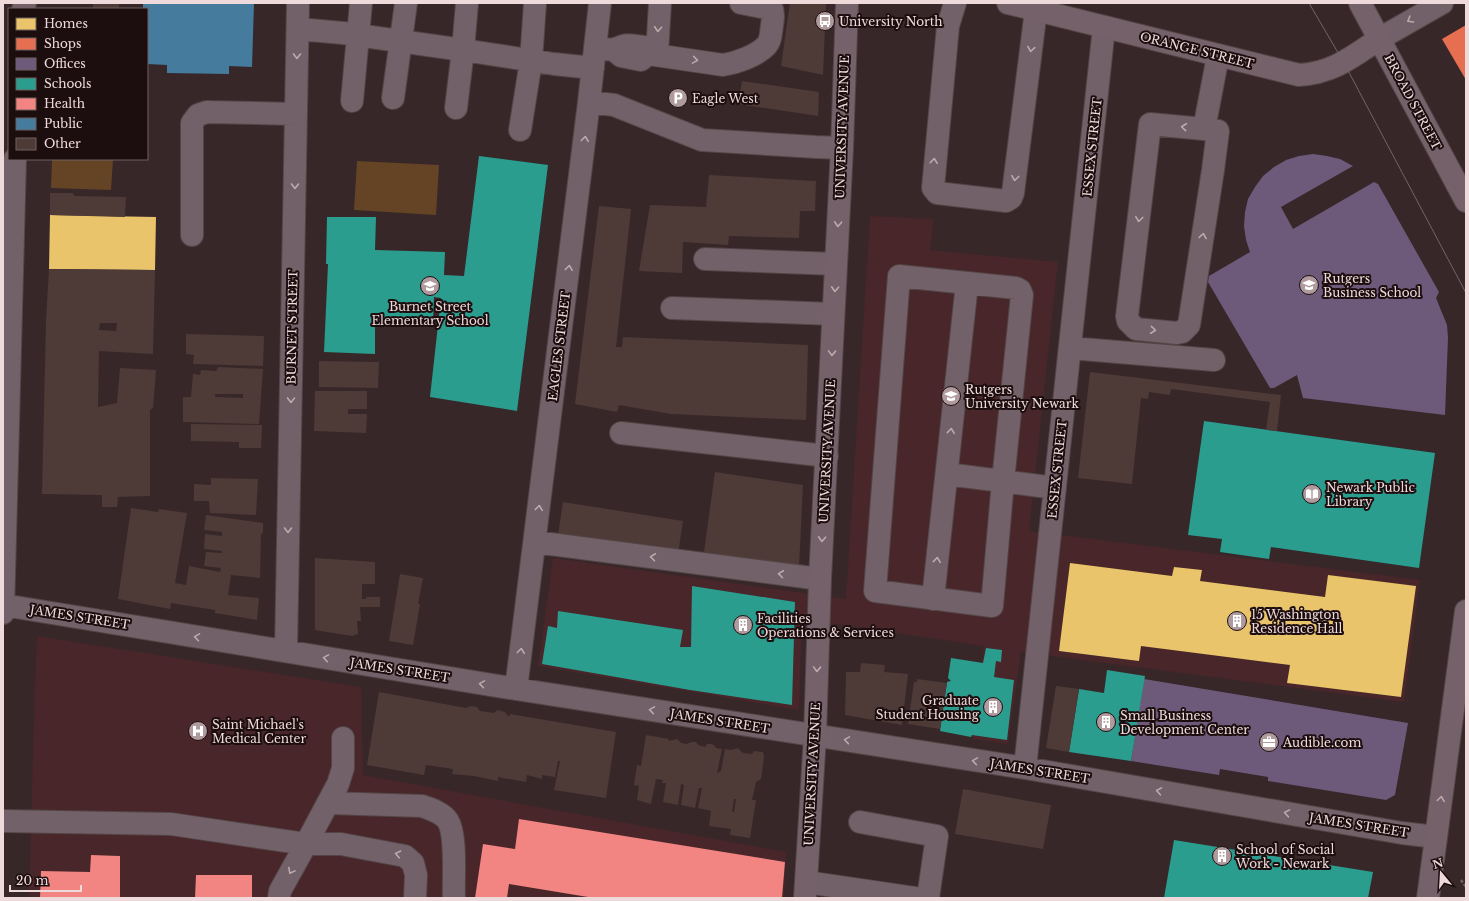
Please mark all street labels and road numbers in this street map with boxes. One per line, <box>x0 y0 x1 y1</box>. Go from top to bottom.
street label: ORANGE STREET <box>1138 29 1256 72</box>
street label: BROAD STREET <box>1381 51 1445 153</box>
street label: UNIVERSITY AVENUE <box>832 55 852 199</box>
street label: ESSEX STREET <box>1079 96 1105 197</box>
street label: BURNET STREET <box>283 269 301 385</box>
street label: EAGLES STREET <box>545 290 573 402</box>
street label: UNIVERSITY AVENUE <box>816 379 838 523</box>
street label: ESSEX STREET <box>1044 418 1070 519</box>
street label: JAMES STREET <box>27 601 131 632</box>
street label: JAMES STREET <box>347 654 451 685</box>
street label: UNIVERSITY AVENUE <box>801 702 823 846</box>
street label: JAMES STREET <box>667 705 771 736</box>
street label: JAMES STREET <box>987 755 1091 786</box>
street label: JAMES STREET <box>1306 809 1410 840</box>

